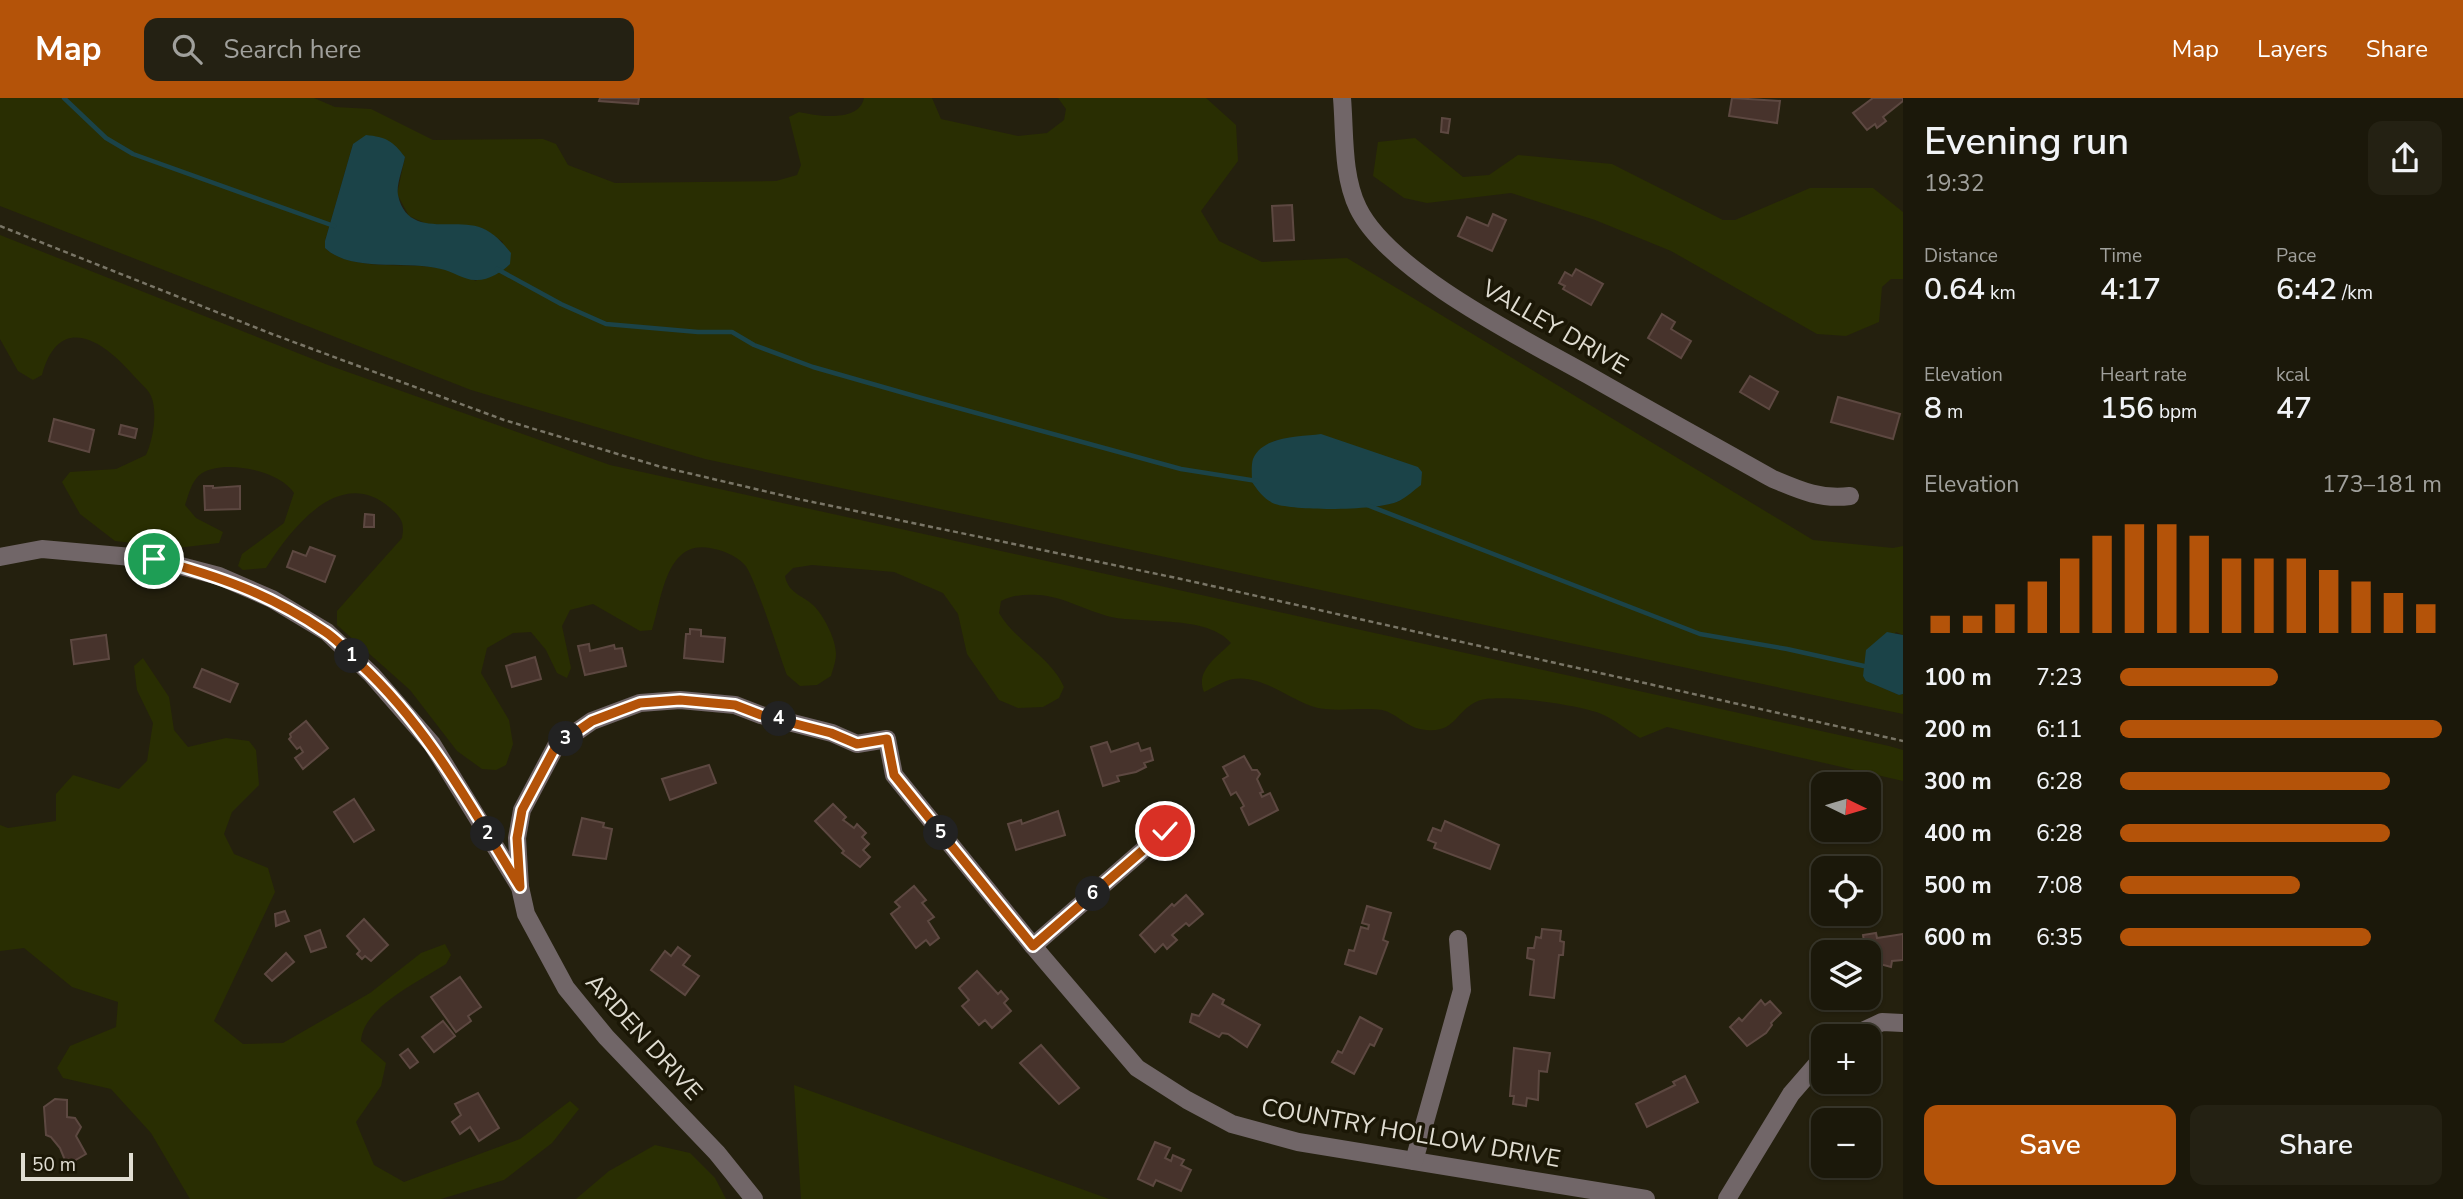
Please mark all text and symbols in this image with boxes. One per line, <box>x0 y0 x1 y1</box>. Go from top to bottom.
search box <box>144 18 634 81</box>
text: Map <box>35 27 102 72</box>
icon: search <box>168 30 206 68</box>
text: Search here <box>224 32 361 67</box>
text: Map <box>2172 33 2219 65</box>
text: Layers <box>2257 33 2328 65</box>
text: Share <box>2366 33 2428 65</box>
text: Evening run <box>1924 116 2129 167</box>
button: share <box>2368 121 2442 195</box>
text: 19:32 <box>1924 168 1984 199</box>
text: Distance <box>1924 243 1998 269</box>
text: Time <box>2100 243 2142 269</box>
text: Pace <box>2276 243 2316 269</box>
text: 0.64 <box>1924 269 1985 310</box>
text: 4:17 <box>2100 269 2161 310</box>
text: 6:42 <box>2276 269 2337 310</box>
street label: VALLEY DRIVE <box>1475 272 1634 382</box>
text: km <box>1985 280 2016 306</box>
text: /km <box>2337 280 2373 306</box>
text: Elevation <box>1924 362 2003 388</box>
text: Heart rate <box>2100 362 2187 388</box>
text: kcal <box>2276 362 2310 388</box>
text: 8 <box>1924 388 1942 429</box>
text: 156 <box>2100 388 2154 429</box>
text: 47 <box>2276 388 2312 429</box>
text: m <box>1942 399 1963 425</box>
text: bpm <box>2154 399 2197 425</box>
text: Elevation <box>1924 469 2019 500</box>
text: 173–181 m <box>2322 469 2442 500</box>
pin <box>124 529 184 589</box>
icon: arrive <box>135 540 173 578</box>
pin: 1 <box>334 638 370 674</box>
text: 1 <box>346 642 357 668</box>
text: 100 m <box>1924 662 1992 693</box>
text: 7:23 <box>2036 662 2083 693</box>
pin: 4 <box>762 702 796 736</box>
text: 4 <box>773 705 784 731</box>
text: 200 m <box>1924 714 1992 745</box>
text: 6:11 <box>2036 714 2083 745</box>
pin: 3 <box>548 722 584 756</box>
text: 3 <box>560 725 571 751</box>
text: 300 m <box>1924 766 1992 797</box>
text: 6:28 <box>2036 766 2083 797</box>
north arrow <box>1811 772 1881 842</box>
map controls <box>1811 772 1881 1178</box>
pin <box>1135 801 1195 861</box>
icon: check <box>1146 812 1184 850</box>
pin: 2 <box>470 816 505 852</box>
pin: 5 <box>923 816 958 850</box>
text: 400 m <box>1924 818 1992 849</box>
text: 6:28 <box>2036 818 2083 849</box>
text: 5 <box>935 819 946 845</box>
text: 2 <box>482 820 493 846</box>
button: locate <box>1811 856 1881 926</box>
text: 500 m <box>1924 870 1992 901</box>
text: 7:08 <box>2036 870 2083 901</box>
pin: 6 <box>1076 876 1110 912</box>
text: 6 <box>1087 880 1098 906</box>
text: 600 m <box>1924 922 1992 953</box>
text: 6:35 <box>2036 922 2083 953</box>
button: layers <box>1811 940 1881 1010</box>
street label: ARDEN DRIVE <box>579 967 709 1107</box>
button: + <box>1811 1024 1881 1094</box>
street label: COUNTRY HOLLOW DRIVE <box>1259 1091 1563 1175</box>
button: Save <box>1924 1105 2176 1185</box>
button: Share <box>2190 1105 2442 1185</box>
button: − <box>1811 1108 1881 1178</box>
scale bar <box>21 1150 133 1182</box>
text: 50 m <box>32 1152 76 1178</box>

